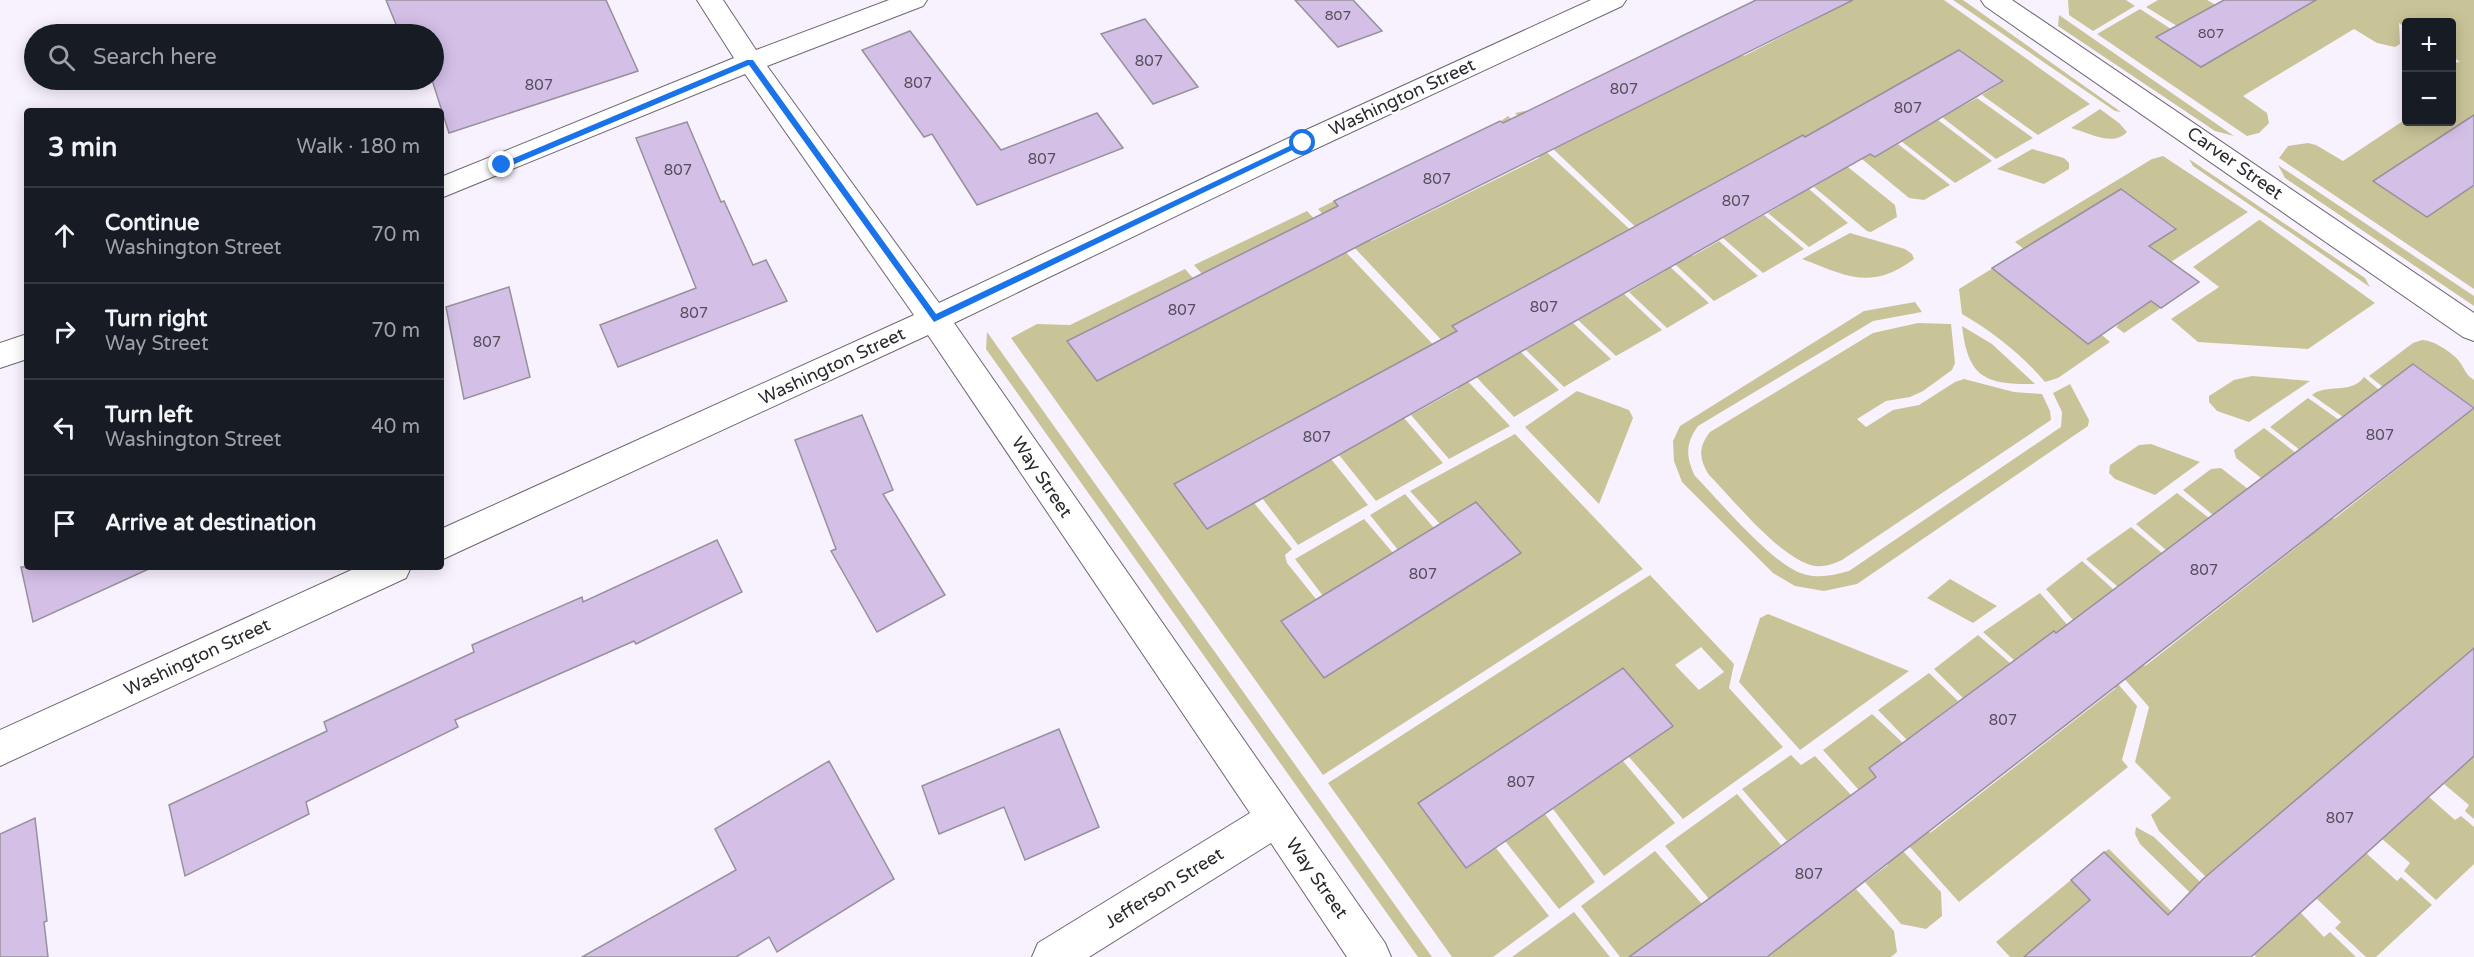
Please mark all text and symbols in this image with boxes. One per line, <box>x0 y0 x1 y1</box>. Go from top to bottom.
house number: 807 <box>1325 7 1351 24</box>
map controls <box>2402 18 2456 126</box>
button: + <box>2402 18 2456 72</box>
search box <box>24 24 444 90</box>
house number: 807 <box>2198 25 2224 42</box>
icon: search <box>45 41 78 74</box>
text: Search here <box>93 44 217 70</box>
house number: 807 <box>1135 52 1163 70</box>
street label: Washington Street <box>1325 53 1479 141</box>
button: − <box>2402 72 2456 126</box>
house number: 807 <box>904 74 932 92</box>
house number: 807 <box>525 76 553 94</box>
house number: 807 <box>1610 80 1638 98</box>
house number: 807 <box>1894 99 1922 117</box>
street label: Carver Street <box>2183 122 2287 204</box>
route start <box>1289 129 1315 155</box>
text: 3 min <box>48 132 117 163</box>
text: Walk · 180 m <box>297 135 420 159</box>
house number: 807 <box>1028 150 1056 168</box>
route end <box>488 151 514 177</box>
house number: 807 <box>664 161 692 179</box>
house number: 807 <box>1423 170 1451 188</box>
house number: 807 <box>1722 192 1750 210</box>
text: Continue <box>105 210 200 236</box>
icon: ahead <box>48 219 81 252</box>
text: 70 m <box>371 223 420 247</box>
text: Washington Street <box>105 236 281 260</box>
house number: 807 <box>1530 298 1558 316</box>
house number: 807 <box>1168 301 1196 319</box>
house number: 807 <box>680 304 708 322</box>
text: Turn right <box>105 306 207 332</box>
icon: right <box>48 315 81 348</box>
text: 70 m <box>371 319 420 343</box>
street label: Washington Street <box>755 322 909 410</box>
text: Way Street <box>105 332 209 356</box>
house number: 807 <box>473 333 501 351</box>
text: Turn left <box>105 402 193 428</box>
icon: left <box>48 411 81 444</box>
text: 40 m <box>371 415 420 439</box>
house number: 807 <box>2366 426 2394 444</box>
text: Washington Street <box>105 428 281 452</box>
house number: 807 <box>1303 428 1331 446</box>
street label: Way Street <box>1007 432 1077 522</box>
icon: arrive <box>48 507 81 540</box>
text: Arrive at destination <box>105 510 316 536</box>
house number: 807 <box>2190 561 2218 579</box>
house number: 807 <box>1409 565 1437 583</box>
street label: Washington Street <box>120 613 274 701</box>
house number: 807 <box>1989 711 2017 729</box>
house number: 807 <box>1507 773 1535 791</box>
house number: 807 <box>2326 809 2354 827</box>
street label: Way Street <box>1281 834 1353 923</box>
street label: Jefferson Street <box>1101 843 1227 933</box>
house number: 807 <box>1795 865 1823 883</box>

